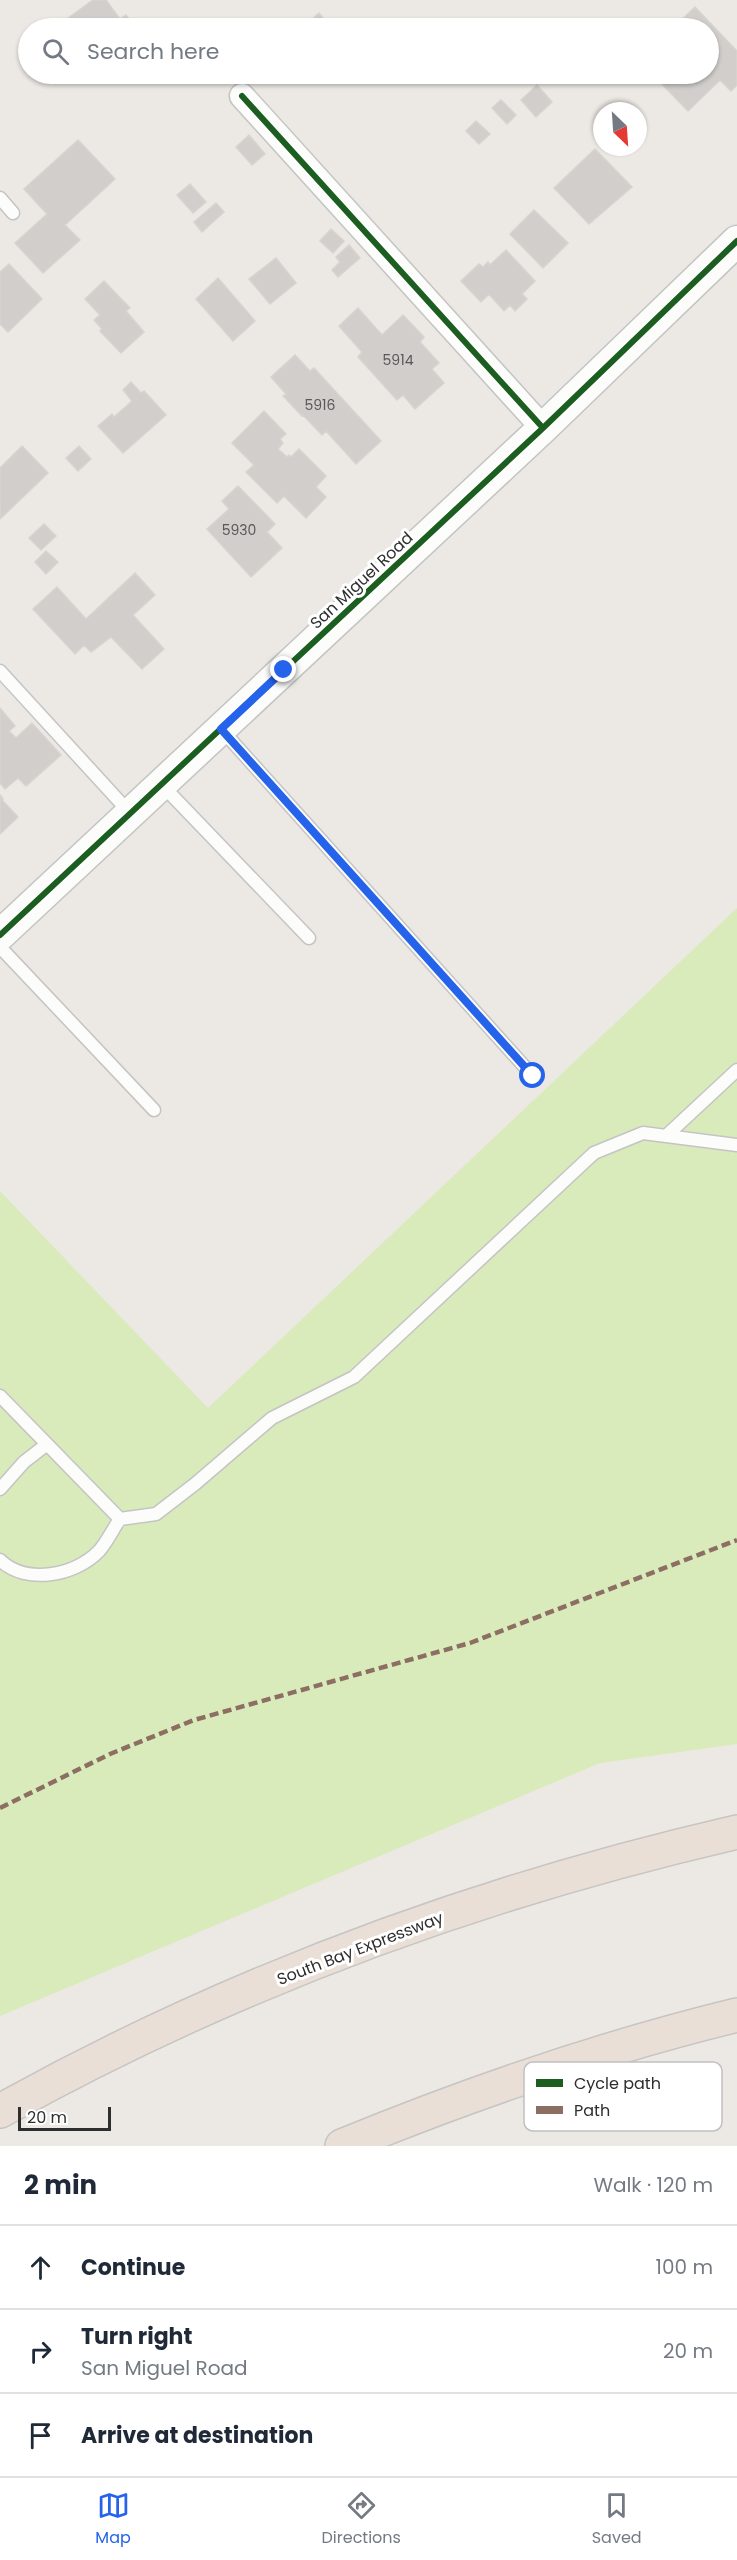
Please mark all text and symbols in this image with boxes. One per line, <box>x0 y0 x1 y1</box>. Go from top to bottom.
search box <box>18 18 719 84</box>
icon: search <box>39 35 72 68</box>
text: Search here <box>87 36 220 67</box>
north arrow <box>593 102 647 156</box>
house number: 5914 <box>383 350 414 370</box>
house number: 5916 <box>305 395 336 415</box>
house number: 5930 <box>222 520 256 540</box>
street label: San Miguel Road <box>305 527 418 634</box>
route end <box>270 656 296 682</box>
route start <box>519 1062 545 1088</box>
street label: South Bay Expressway <box>274 1906 447 1991</box>
legend <box>524 2062 722 2131</box>
text: Cycle path <box>574 2072 661 2095</box>
text: Path <box>574 2099 610 2122</box>
scale bar <box>18 2104 111 2132</box>
text: 20 m <box>27 2106 67 2129</box>
text: 2 min <box>24 2167 97 2203</box>
text: Walk · 120 m <box>593 2171 713 2199</box>
icon: ahead <box>24 2251 57 2284</box>
text: Continue <box>81 2252 185 2283</box>
text: 100 m <box>656 2253 713 2281</box>
text: Turn right <box>81 2321 192 2352</box>
icon: right <box>24 2335 57 2368</box>
text: 20 m <box>663 2337 713 2365</box>
text: San Miguel Road <box>81 2354 248 2382</box>
icon: arrive <box>24 2419 57 2452</box>
text: Arrive at destination <box>81 2420 313 2451</box>
tab: Map <box>95 2489 131 2550</box>
tab: Directions <box>322 2489 401 2550</box>
tab: Saved <box>592 2489 642 2550</box>

